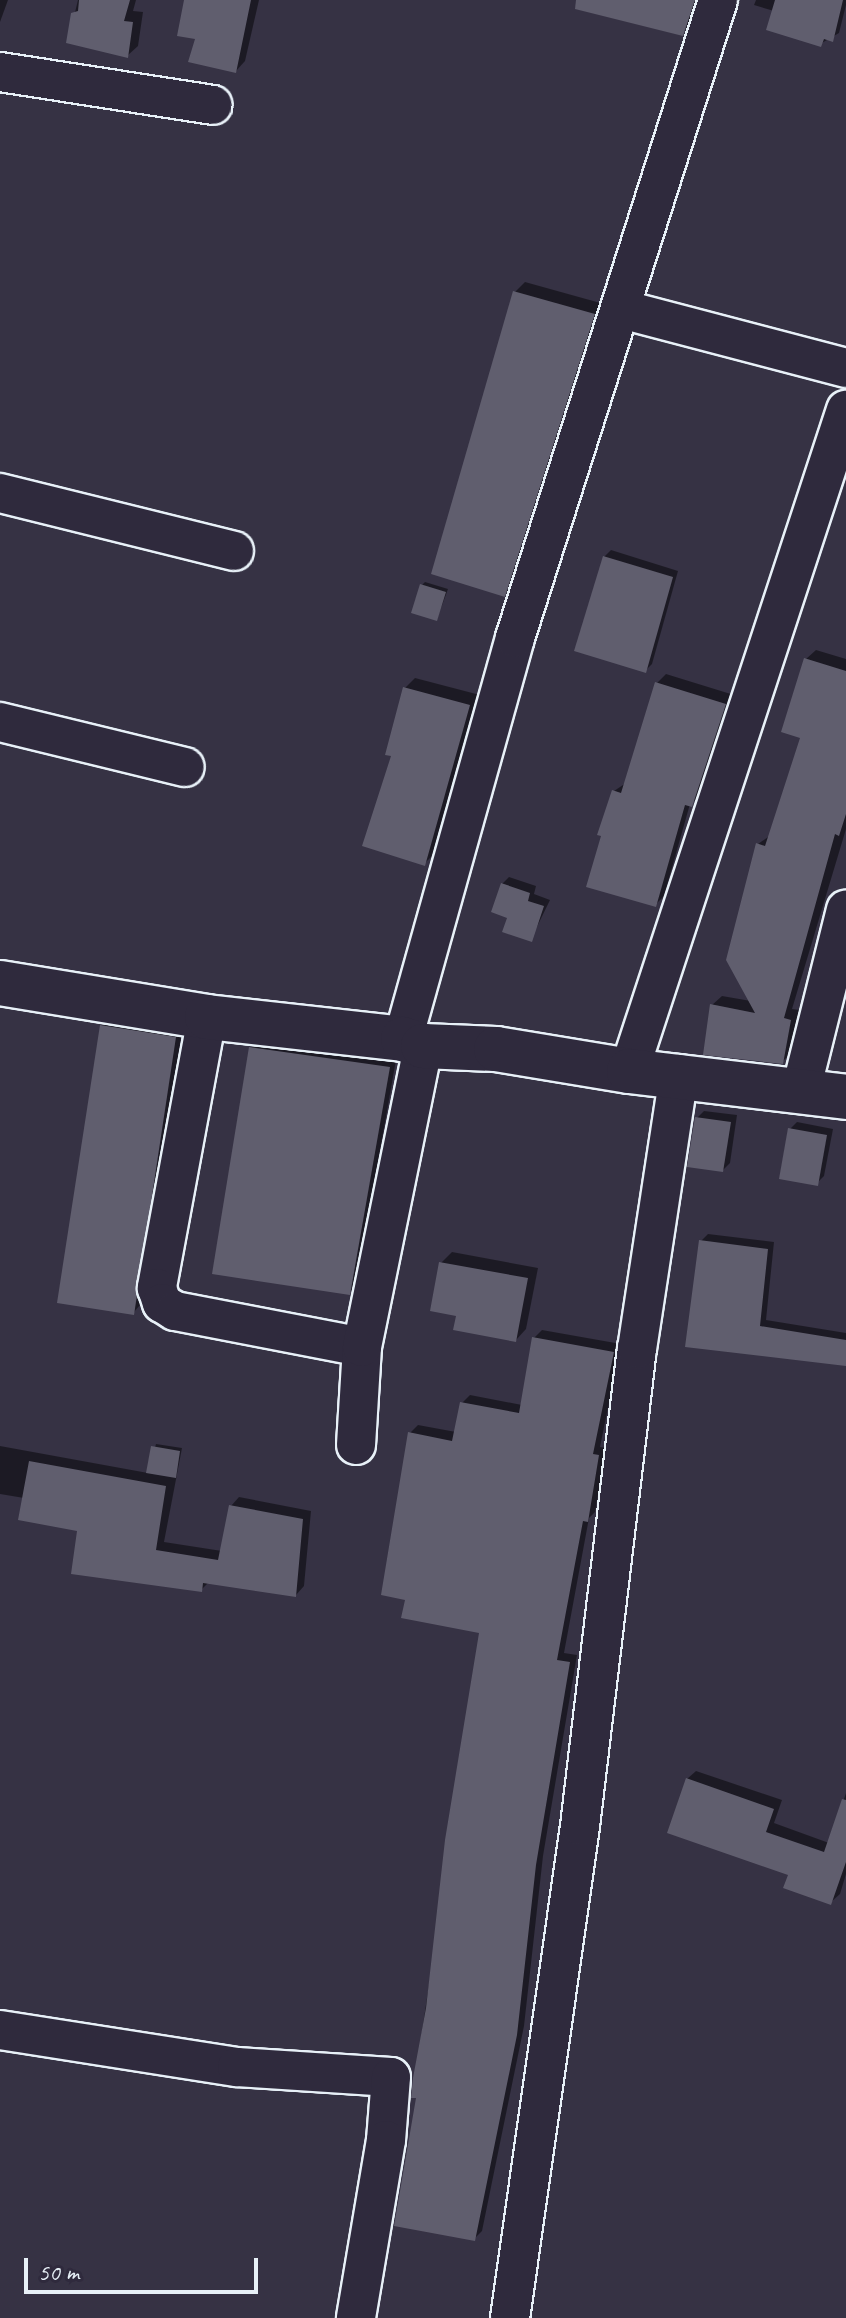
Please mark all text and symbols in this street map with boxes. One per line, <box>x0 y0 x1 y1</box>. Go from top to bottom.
scale bar <box>28 2242 262 2292</box>
text: 50 m <box>38 2257 79 2287</box>

